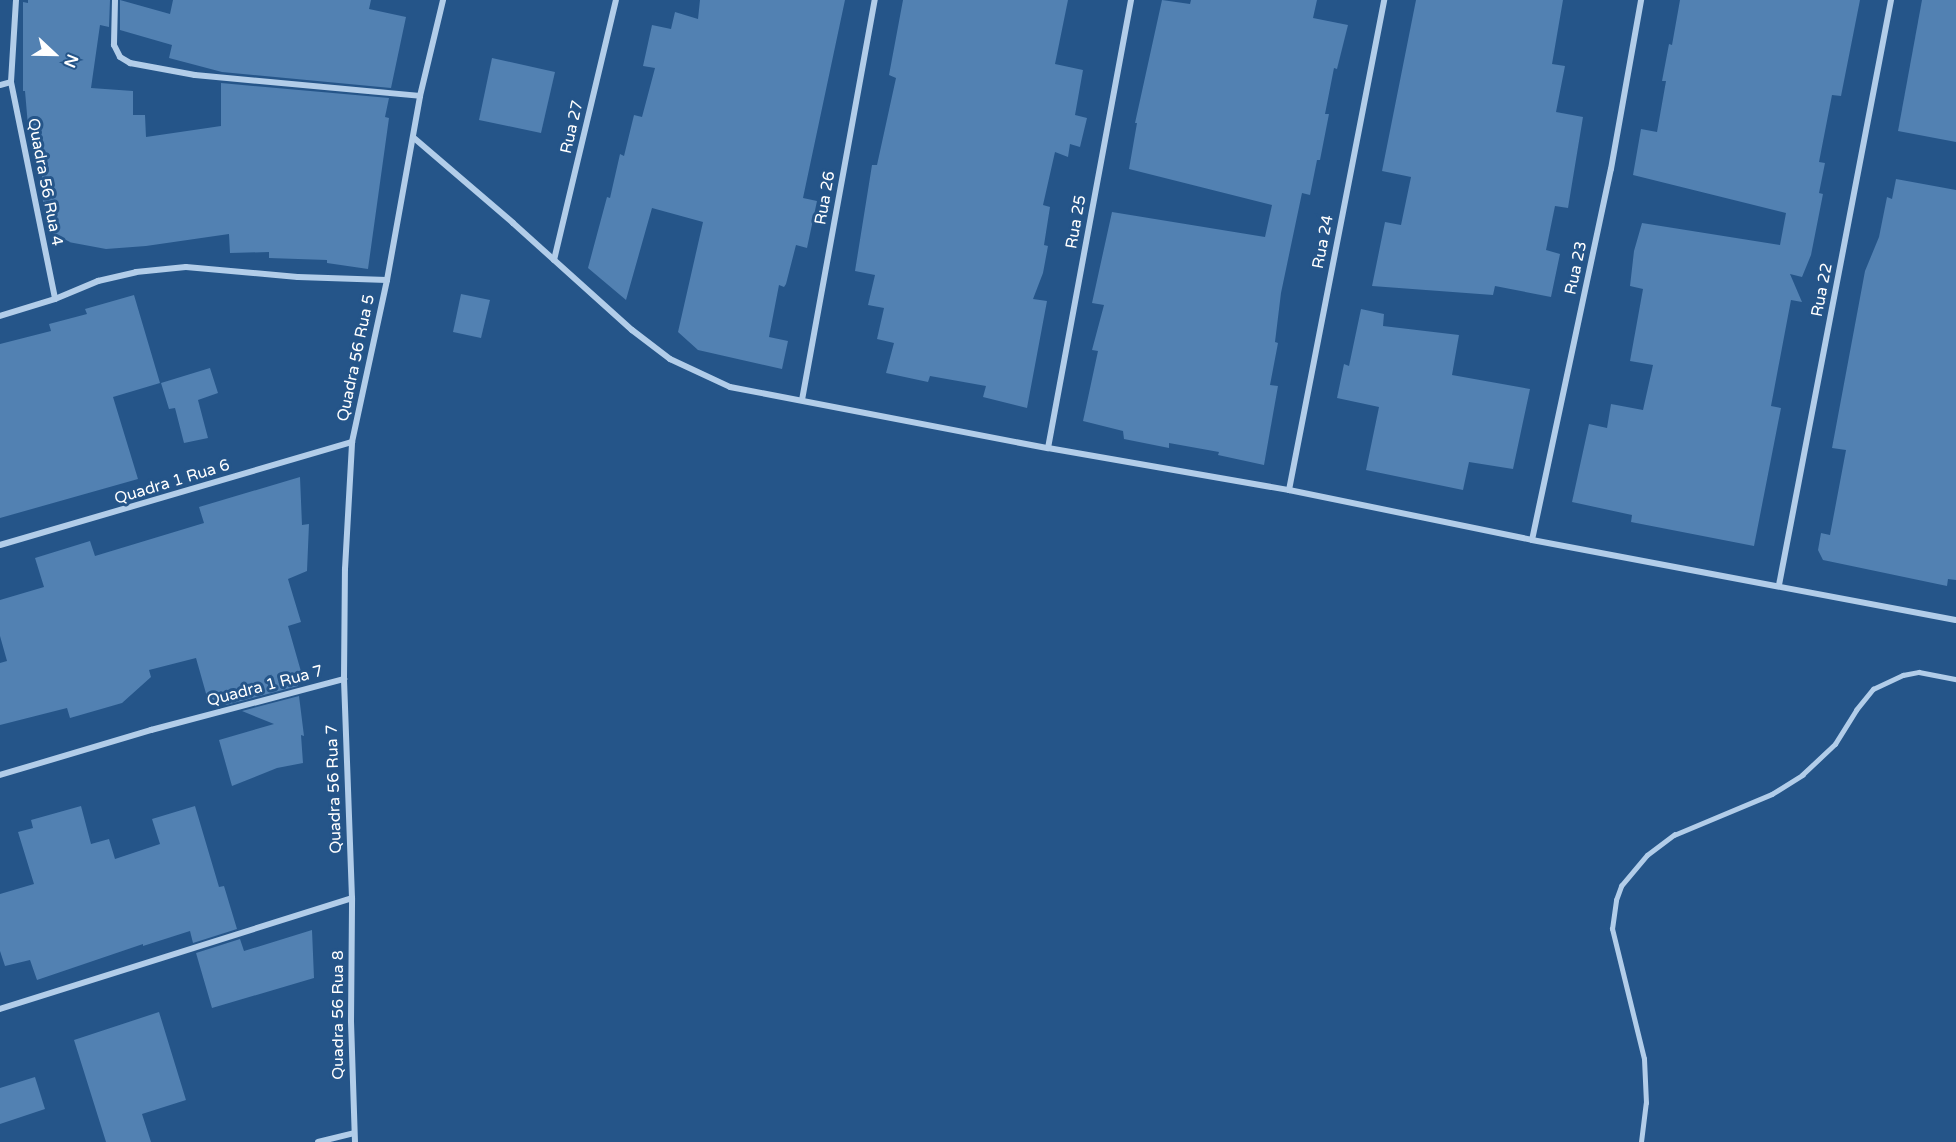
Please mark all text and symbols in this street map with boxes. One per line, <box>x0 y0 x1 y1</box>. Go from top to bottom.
north arrow <box>24 24 84 84</box>
text: N <box>59 51 82 70</box>
street label: Rua 27 <box>557 98 587 156</box>
street label: Quadra 56 Rua 4 <box>23 117 67 247</box>
street label: Rua 26 <box>811 170 839 226</box>
street label: Rua 25 <box>1062 194 1090 250</box>
street label: Rua 24 <box>1308 213 1338 271</box>
street label: Rua 23 <box>1561 239 1591 297</box>
street label: Rua 22 <box>1807 261 1837 319</box>
street label: Quadra 56 Rua 5 <box>333 293 379 423</box>
street label: Quadra 1 Rua 6 <box>112 455 232 509</box>
street label: Quadra 1 Rua 7 <box>205 661 325 711</box>
street label: Quadra 56 Rua 7 <box>322 724 346 854</box>
street label: Quadra 56 Rua 8 <box>328 950 348 1080</box>

